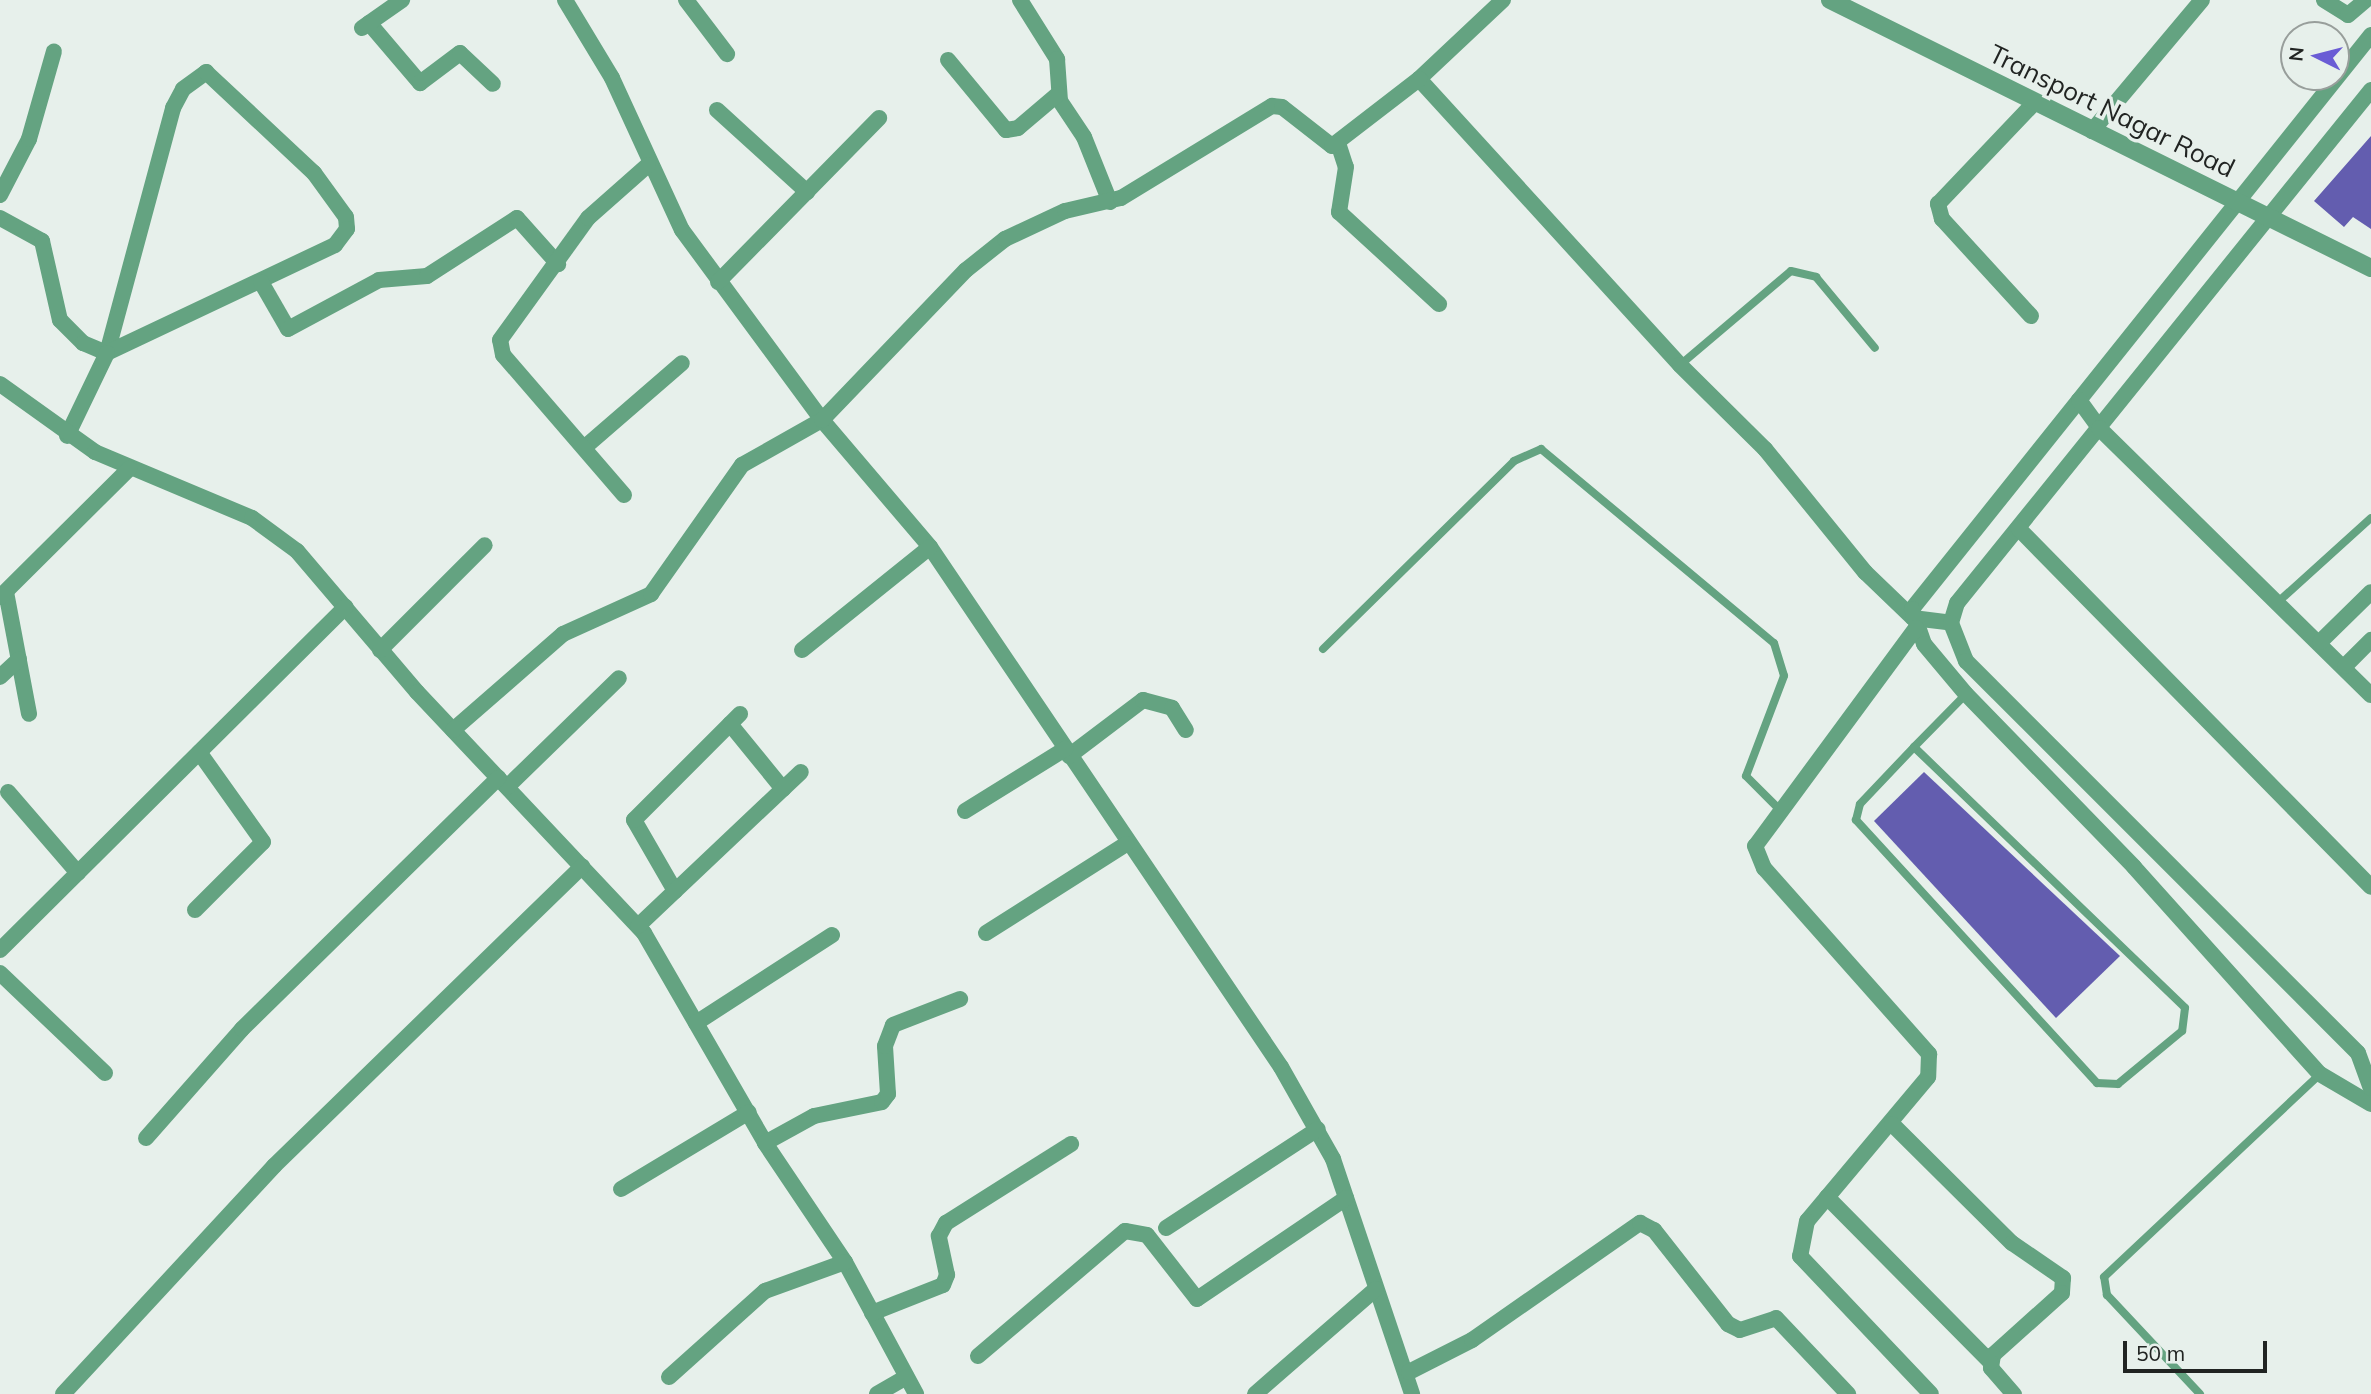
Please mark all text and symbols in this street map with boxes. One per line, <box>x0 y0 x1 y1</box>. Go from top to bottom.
north arrow <box>2280 21 2350 91</box>
street label: Transport Nagar Road <box>1984 38 2240 184</box>
text: N <box>2283 46 2309 62</box>
scale bar <box>2126 1328 2270 1372</box>
text: 50 m <box>2136 1340 2185 1366</box>

